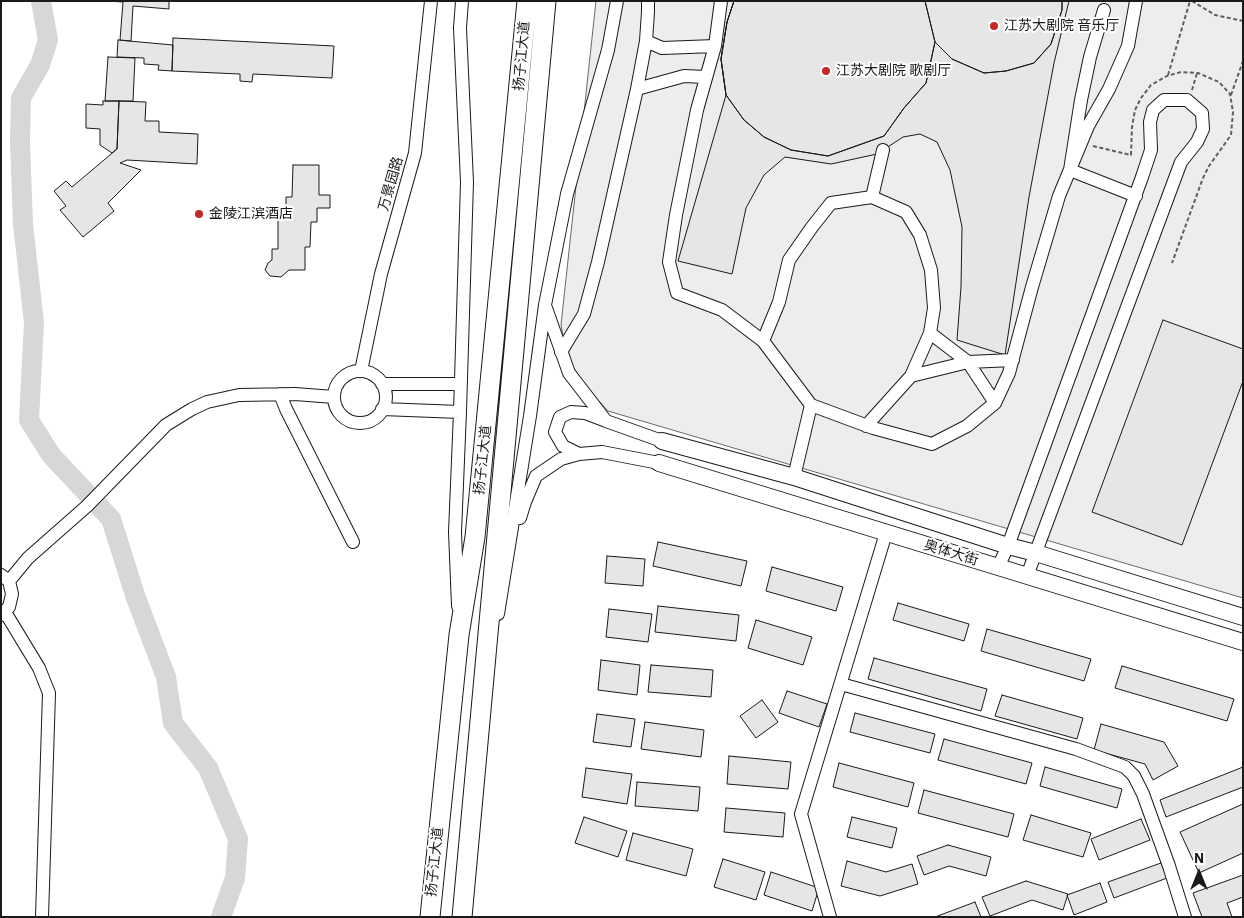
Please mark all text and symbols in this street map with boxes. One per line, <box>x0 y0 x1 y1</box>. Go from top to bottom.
place label: 江苏大剧院 音乐厅 <box>1004 18 1119 34</box>
street label: 扬子江大道 <box>511 20 533 92</box>
marker: 江苏大剧院 音乐厅 <box>988 20 1000 32</box>
place label: 江苏大剧院 歌剧厅 <box>836 63 951 79</box>
marker: 江苏大剧院 歌剧厅 <box>820 65 832 77</box>
street label: 万景园路 <box>375 155 407 213</box>
place label: 金陵江滨酒店 <box>209 206 293 222</box>
marker: 金陵江滨酒店 <box>193 208 205 220</box>
street label: 扬子江大道 <box>471 424 495 496</box>
street label: 奥体大街 <box>922 537 980 569</box>
street label: 扬子江大道 <box>423 826 447 898</box>
north arrow <box>1174 848 1224 898</box>
text: N <box>1194 849 1204 867</box>

